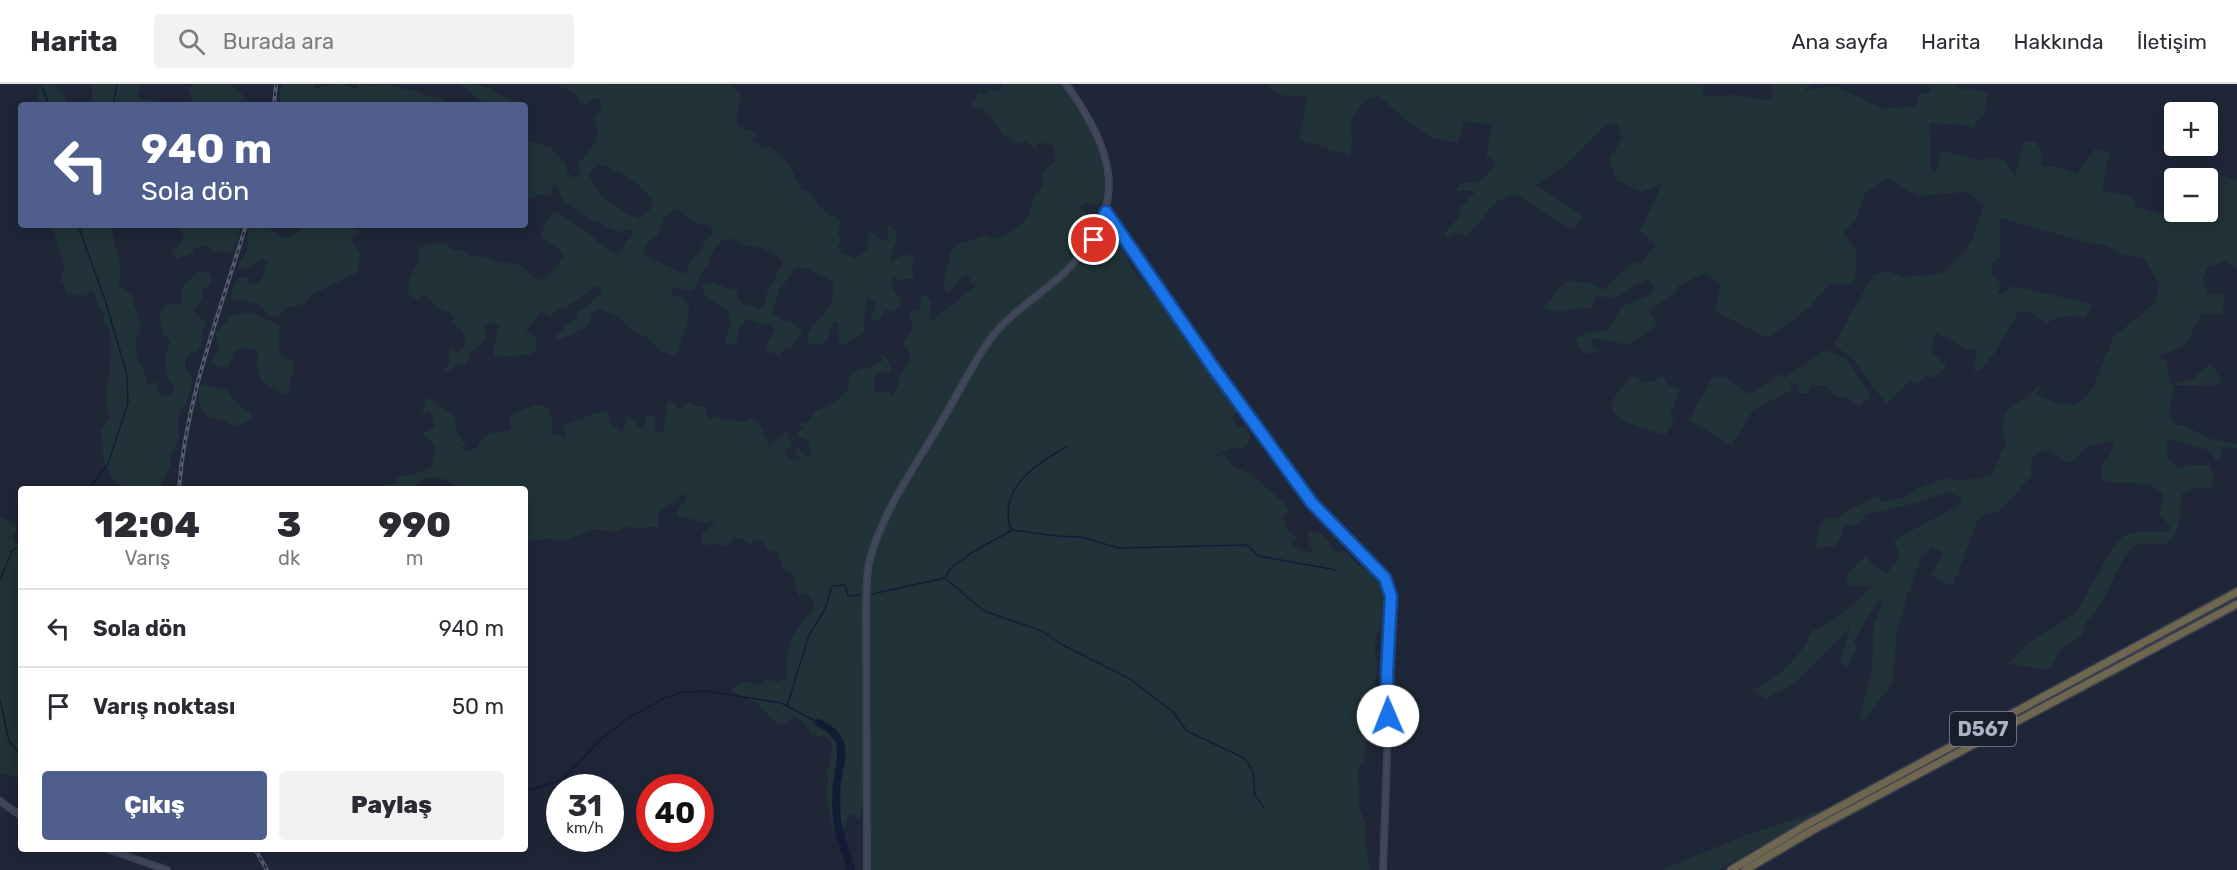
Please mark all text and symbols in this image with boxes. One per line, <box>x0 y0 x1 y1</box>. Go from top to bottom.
search box <box>154 14 574 68</box>
text: Harita <box>30 25 118 58</box>
icon: search <box>175 25 208 58</box>
text: Burada ara <box>223 28 334 55</box>
text: Ana sayfa <box>1791 29 1888 54</box>
text: Harita <box>1921 29 1981 54</box>
text: Hakkında <box>2014 29 2104 54</box>
text: İletişim <box>2137 29 2207 54</box>
map controls <box>2164 102 2218 222</box>
button: + <box>2164 102 2218 156</box>
text: 940 m <box>141 124 272 174</box>
icon: left <box>42 126 120 204</box>
button: − <box>2164 168 2218 222</box>
text: Sola dön <box>141 175 249 207</box>
pin <box>1068 214 1119 265</box>
icon: arrive <box>1077 223 1110 256</box>
text: 12:04 <box>95 503 200 546</box>
text: 3 <box>277 503 301 546</box>
text: 990 <box>378 503 451 546</box>
text: Varış <box>125 546 170 570</box>
text: dk <box>278 546 300 570</box>
text: m <box>406 546 424 570</box>
icon: left <box>42 612 75 645</box>
text: Sola dön <box>93 615 186 642</box>
text: 940 m <box>439 615 504 642</box>
position arrow <box>1356 684 1420 748</box>
icon: arrive <box>42 690 75 723</box>
text: Varış noktası <box>93 693 235 720</box>
text: 50 m <box>452 693 504 720</box>
road number: D567 <box>1950 712 2016 746</box>
button: Çıkış <box>42 771 267 840</box>
button: Paylaş <box>279 771 504 840</box>
speed limit sign: 40 <box>636 774 714 852</box>
text: 31 <box>568 788 602 824</box>
text: km/h <box>566 819 604 837</box>

